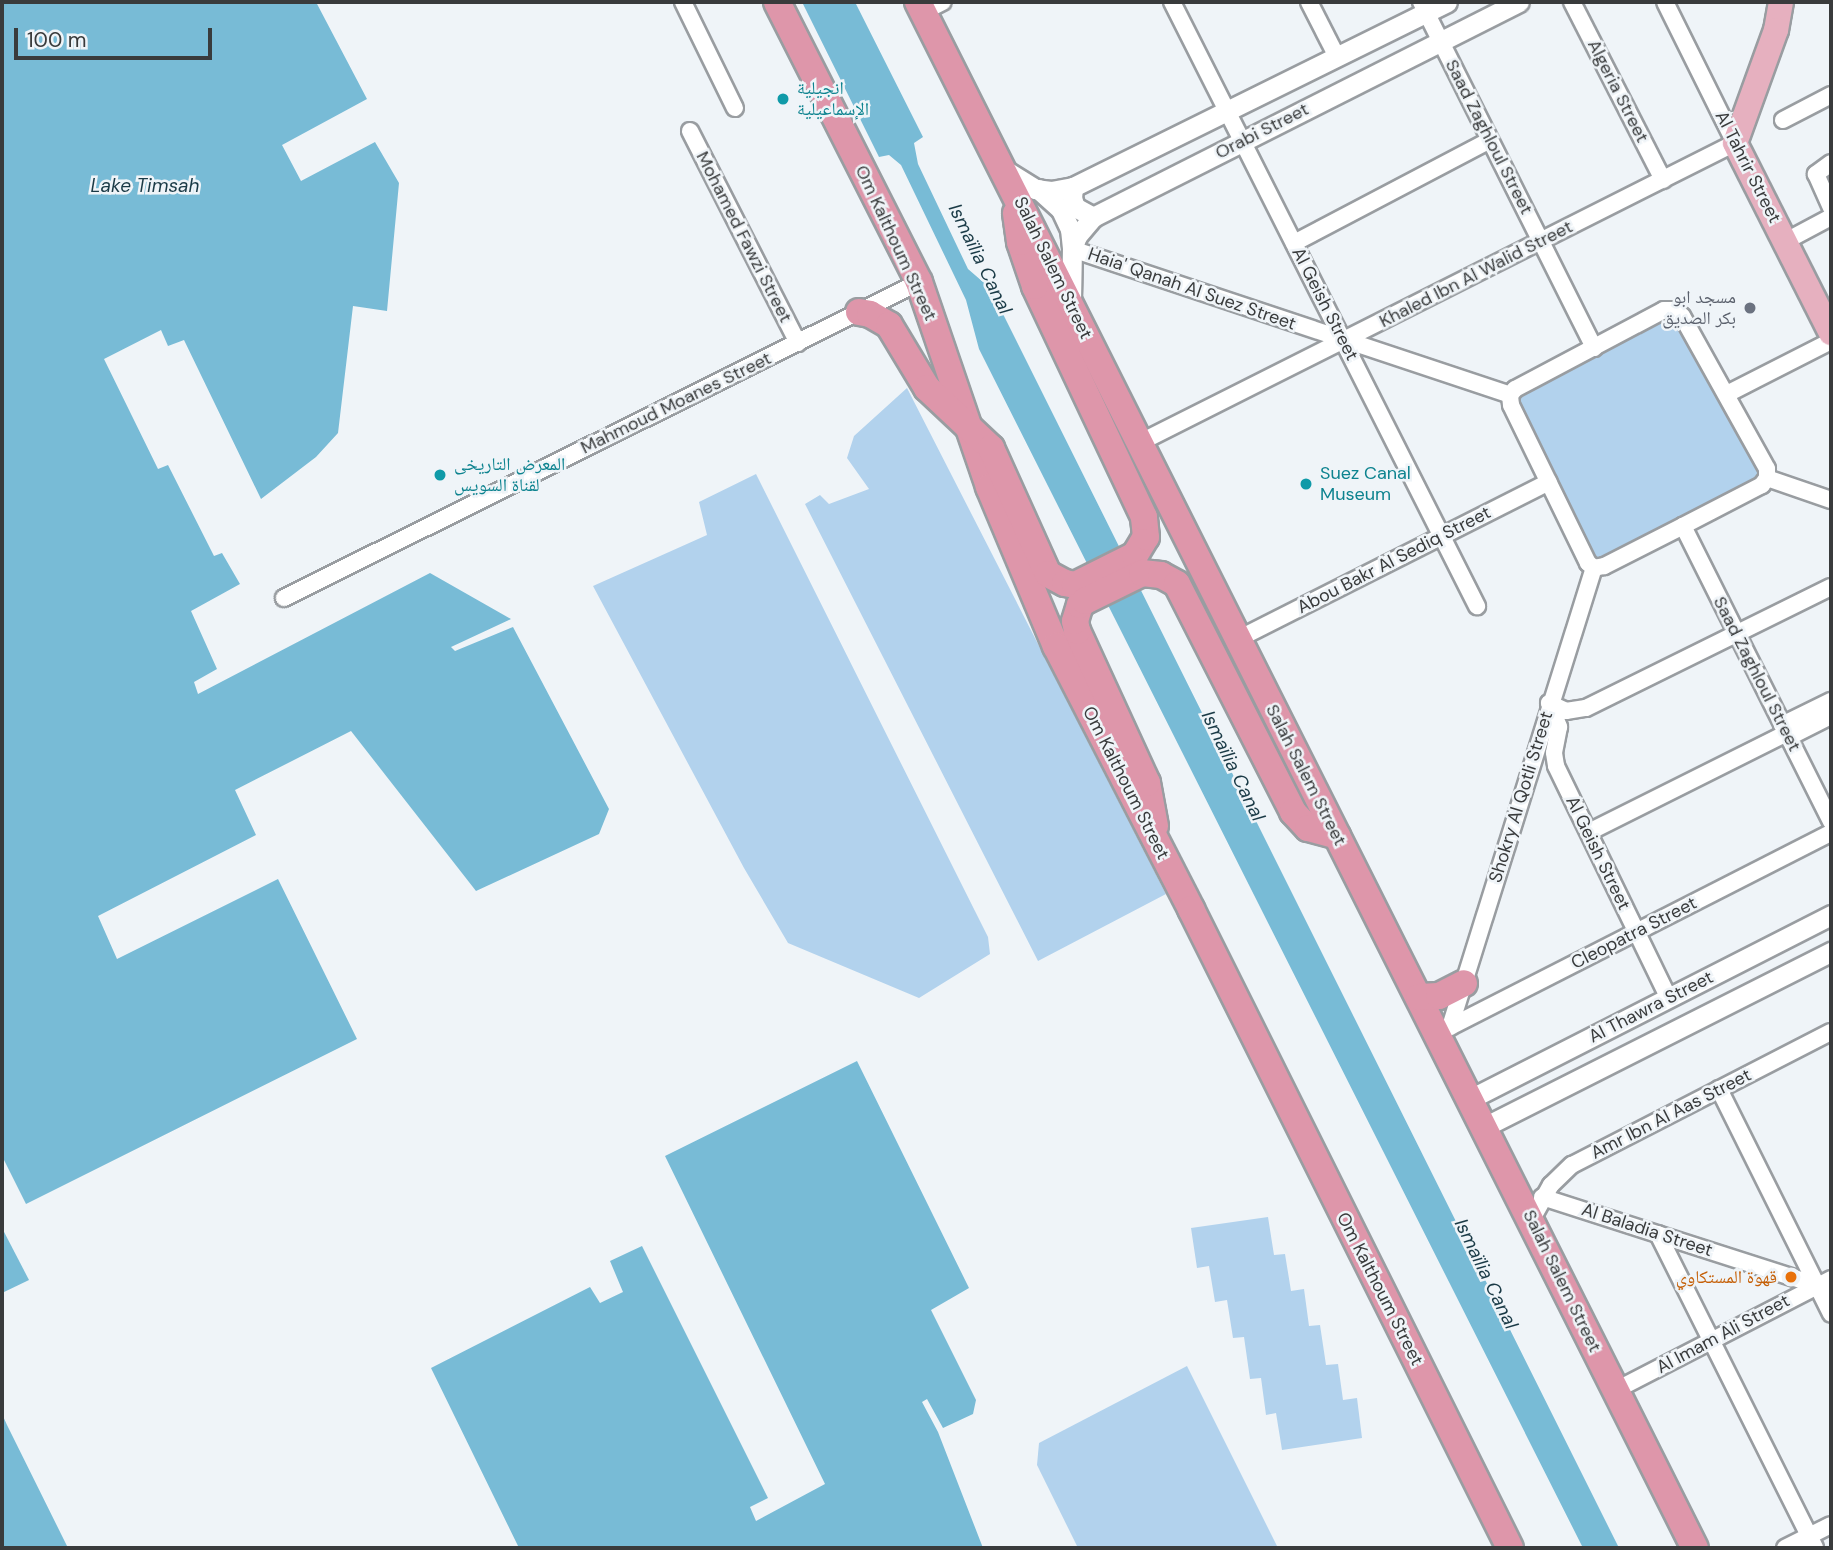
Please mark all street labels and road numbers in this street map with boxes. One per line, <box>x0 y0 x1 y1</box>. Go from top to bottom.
street label: Algeria Street <box>1583 36 1653 146</box>
street label: Saad Zaghloul Street <box>1441 56 1537 218</box>
street label: Orabi Street <box>1212 98 1312 164</box>
street label: Al Tahrir Street <box>1710 107 1786 227</box>
street label: Mohamed Fawzi Street <box>691 148 797 326</box>
street label: Om Kalthoum Street <box>851 162 941 324</box>
street label: Salah Salem Street <box>1009 193 1097 343</box>
street label: Khaled Ibn Al Walid Street <box>1376 216 1576 332</box>
street label: Haia' Qanah Al Suez Street <box>1085 243 1299 335</box>
street label: Al Geish Street <box>1287 244 1363 364</box>
street label: Mahmoud Moanes Street <box>577 347 775 459</box>
street label: Abou Bakr Al Sediq Street <box>1294 502 1494 618</box>
street label: Saad Zaghloul Street <box>1709 593 1805 755</box>
street label: Salah Salem Street <box>1261 701 1351 849</box>
street label: Om Kalthoum Street <box>1078 703 1174 863</box>
street label: Shokry Al Qotli Street <box>1485 709 1557 885</box>
street label: Al Geish Street <box>1561 792 1635 914</box>
street label: Cleopatra Street <box>1568 892 1700 974</box>
street label: Al Thawra Street <box>1585 966 1717 1048</box>
street label: Amr Ibn Al Aas Street <box>1587 1064 1755 1164</box>
street label: Al Baladia Street <box>1579 1199 1715 1261</box>
street label: Salah Salem Street <box>1518 1206 1606 1356</box>
street label: Om Kalthoum Street <box>1332 1209 1428 1369</box>
street label: Al Imam Ali Street <box>1653 1290 1793 1378</box>

